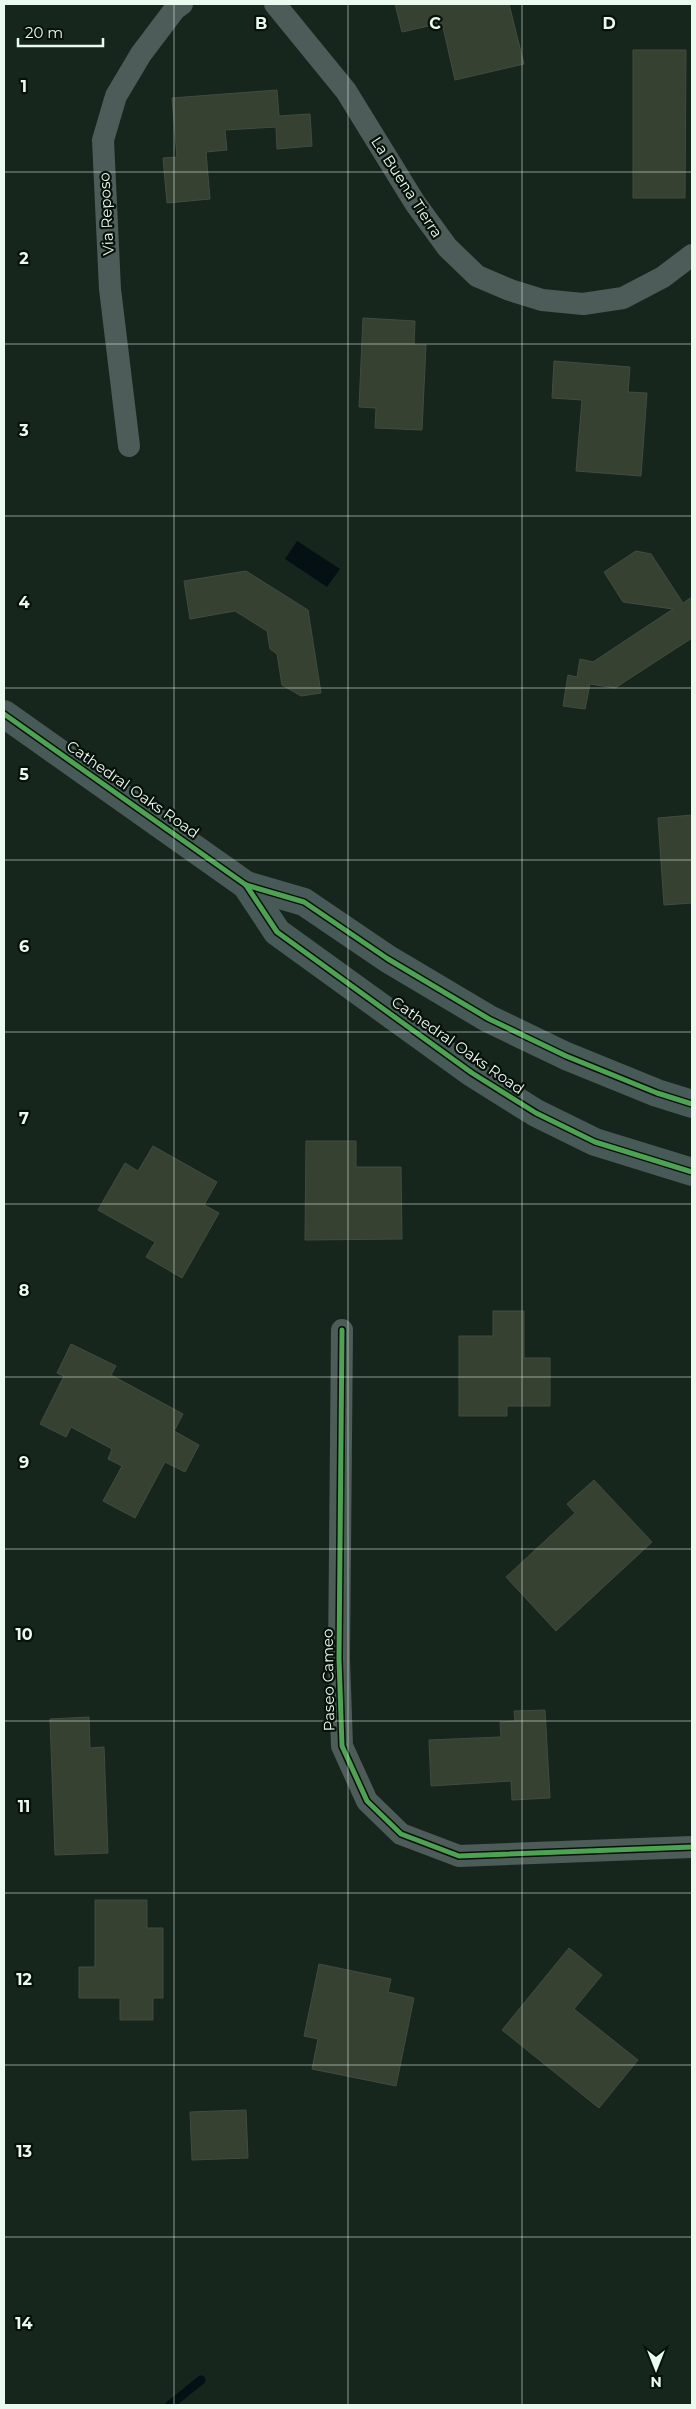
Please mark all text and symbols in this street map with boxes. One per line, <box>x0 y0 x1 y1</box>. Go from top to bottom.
text: B <box>255 14 267 33</box>
text: C <box>429 14 441 33</box>
text: D <box>602 14 616 33</box>
scale bar <box>18 15 102 47</box>
text: 20 m <box>25 23 63 42</box>
text: 1 <box>21 77 27 96</box>
street label: La Buena Tierra <box>367 133 447 241</box>
street label: Via Reposo <box>94 172 118 256</box>
text: 2 <box>19 249 29 268</box>
text: 3 <box>18 421 29 440</box>
text: 4 <box>18 593 30 612</box>
street label: Cathedral Oaks Road <box>63 736 203 842</box>
text: 5 <box>19 765 29 784</box>
text: 6 <box>19 937 29 956</box>
street label: Cathedral Oaks Road <box>388 992 528 1098</box>
text: 7 <box>19 1109 29 1128</box>
text: 8 <box>19 1281 29 1300</box>
text: 9 <box>19 1453 29 1472</box>
text: 10 <box>15 1625 33 1644</box>
street label: Paseo Cameo <box>318 1628 338 1732</box>
text: 11 <box>18 1797 30 1816</box>
text: 12 <box>16 1970 32 1989</box>
text: 13 <box>16 2142 32 2161</box>
text: 14 <box>15 2314 33 2333</box>
north arrow <box>631 2344 681 2394</box>
text: N <box>650 2373 662 2391</box>

